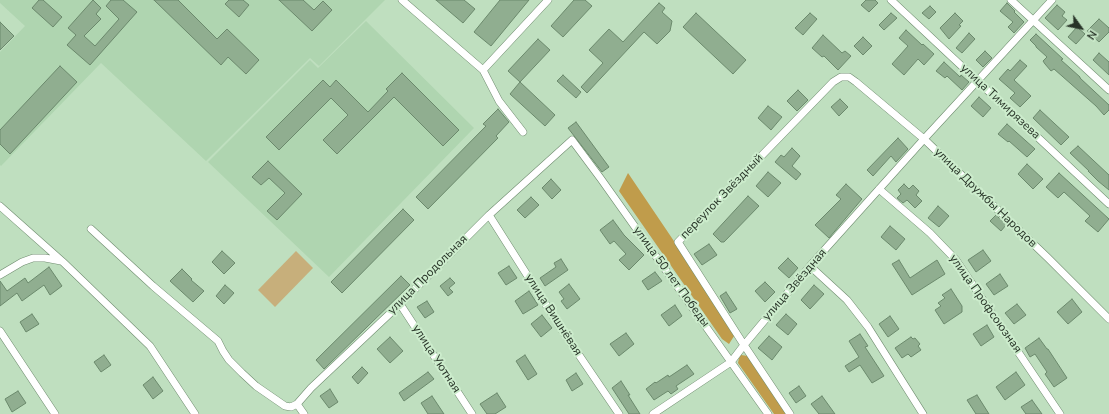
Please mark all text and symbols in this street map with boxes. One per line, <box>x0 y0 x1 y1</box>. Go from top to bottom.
north arrow <box>1061 8 1101 48</box>
text: N <box>1083 27 1100 42</box>
street label: улица Тимирязева <box>957 61 1043 143</box>
street label: улица Дружбы Народов <box>931 145 1039 251</box>
street label: переулок Звёздный <box>678 151 766 243</box>
street label: улица 50 лет Победы <box>630 224 712 330</box>
street label: улица Продольная <box>385 232 471 318</box>
street label: улица Звёздная <box>760 246 830 324</box>
street label: улица Профсоюзная <box>946 252 1024 356</box>
street label: улица Вишнёвая <box>521 272 585 358</box>
street label: улица Уютная <box>409 322 463 396</box>

